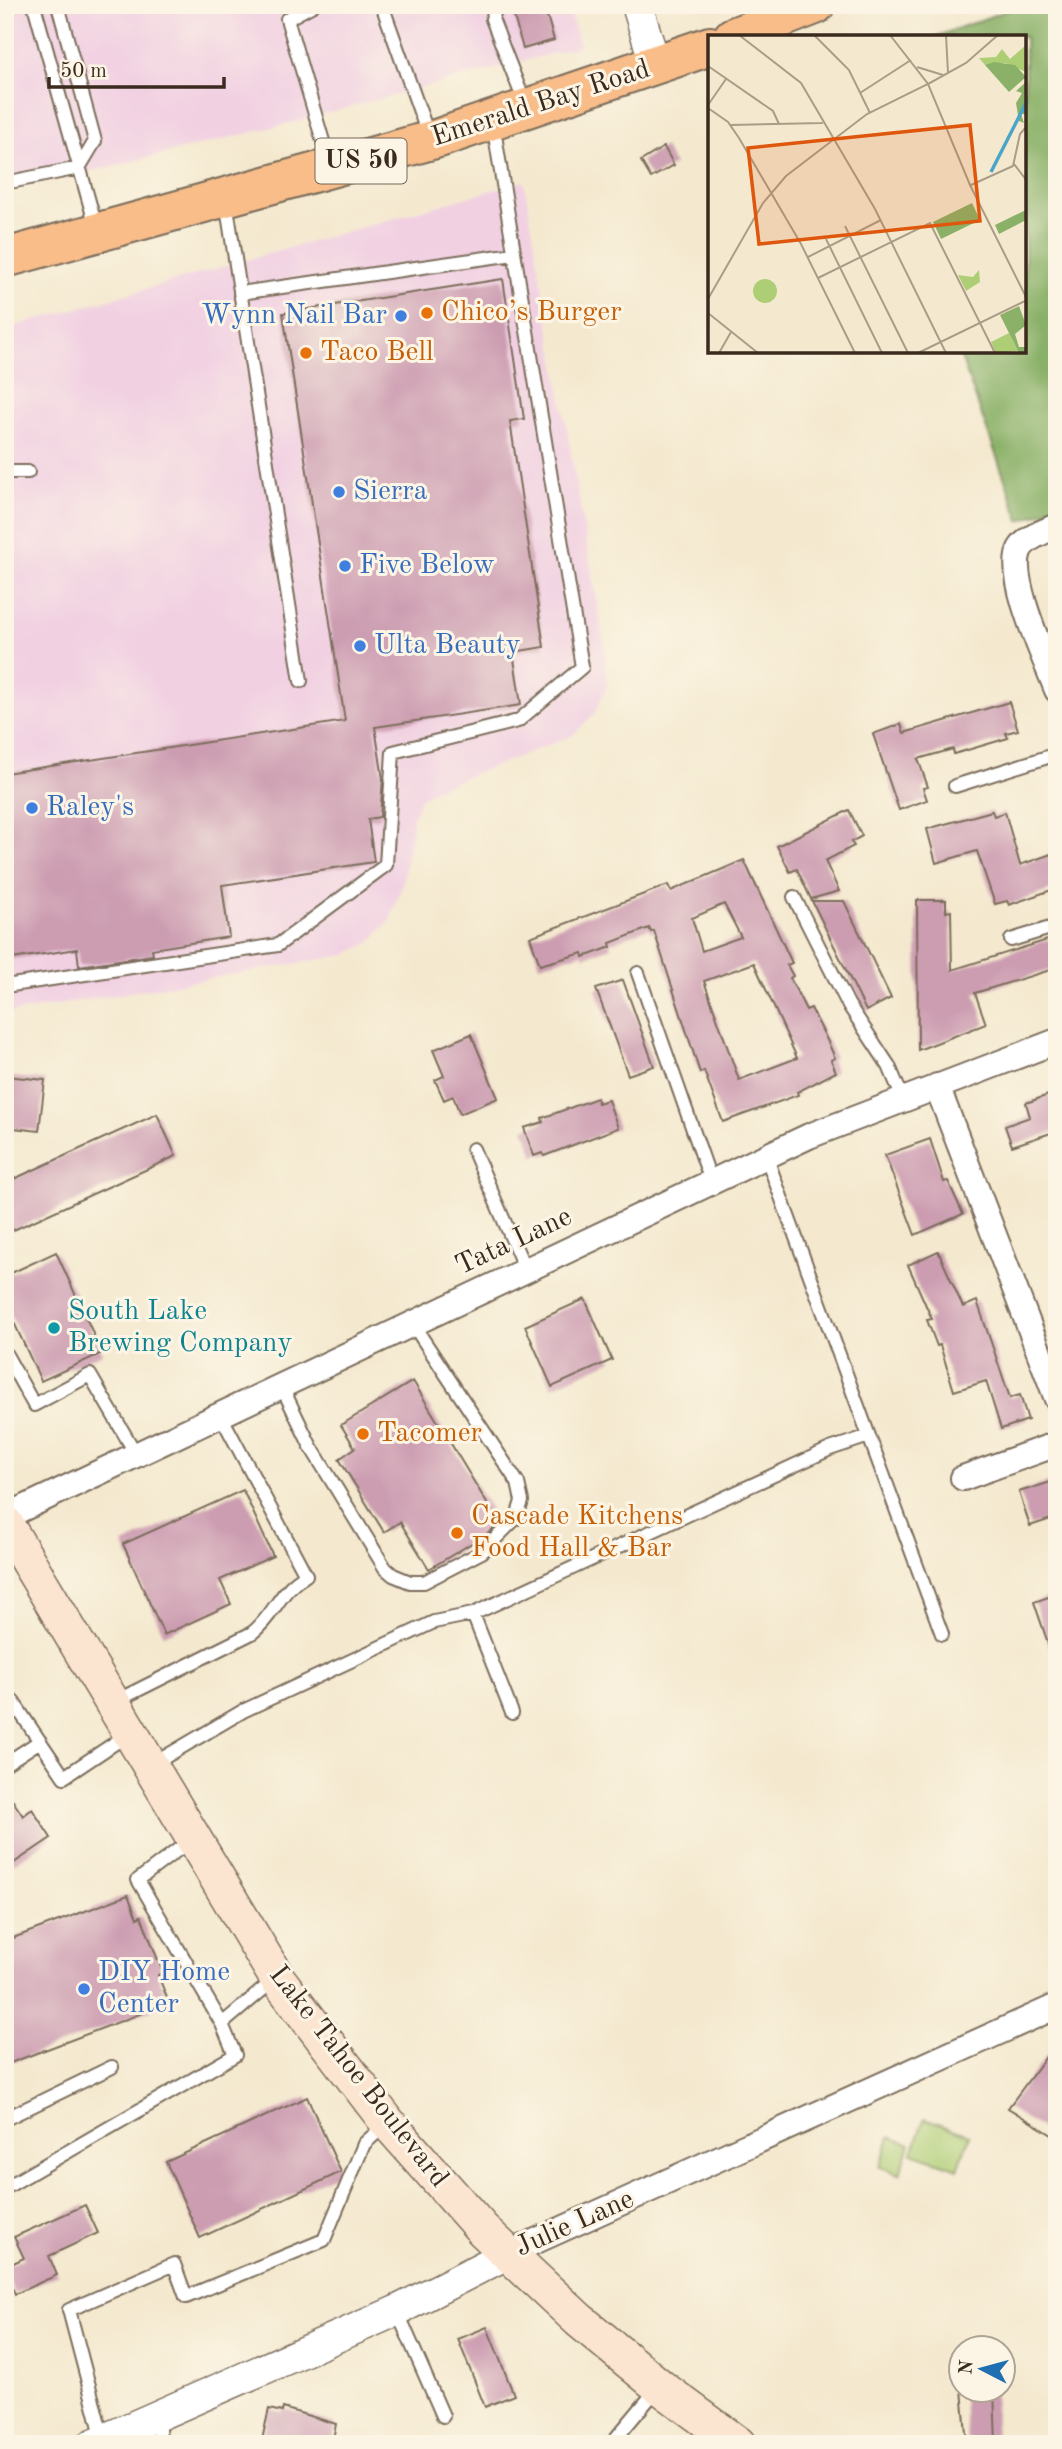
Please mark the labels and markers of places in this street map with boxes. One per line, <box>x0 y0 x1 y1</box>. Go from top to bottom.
place label: Chico’s Burger <box>441 299 622 327</box>
place label: Wynn Nail Bar <box>201 302 387 330</box>
marker: Chico’s Burger <box>419 305 435 321</box>
marker: Wynn Nail Bar <box>393 308 409 324</box>
place label: Taco Bell <box>320 339 434 367</box>
marker: Taco Bell <box>298 345 314 361</box>
place label: Sierra <box>353 478 428 506</box>
marker: Sierra <box>331 484 347 500</box>
place label: Five Below <box>359 552 495 580</box>
marker: Five Below <box>337 558 353 574</box>
place label: Ulta Beauty <box>374 632 521 660</box>
marker: Ulta Beauty <box>352 638 368 654</box>
place label: Raley's <box>46 794 134 822</box>
marker: Raley's <box>24 800 40 816</box>
place label: South Lake Brewing Company <box>68 1298 292 1358</box>
marker: South Lake Brewing Company <box>46 1320 62 1336</box>
place label: Tacomer <box>377 1420 482 1448</box>
marker: Tacomer <box>355 1426 371 1442</box>
place label: Cascade Kitchens Food Hall & Bar <box>471 1503 683 1563</box>
marker: Cascade Kitchens Food Hall & Bar <box>449 1525 465 1541</box>
place label: DIY Home Center <box>98 1959 230 2019</box>
marker: DIY Home Center <box>76 1981 92 1997</box>

